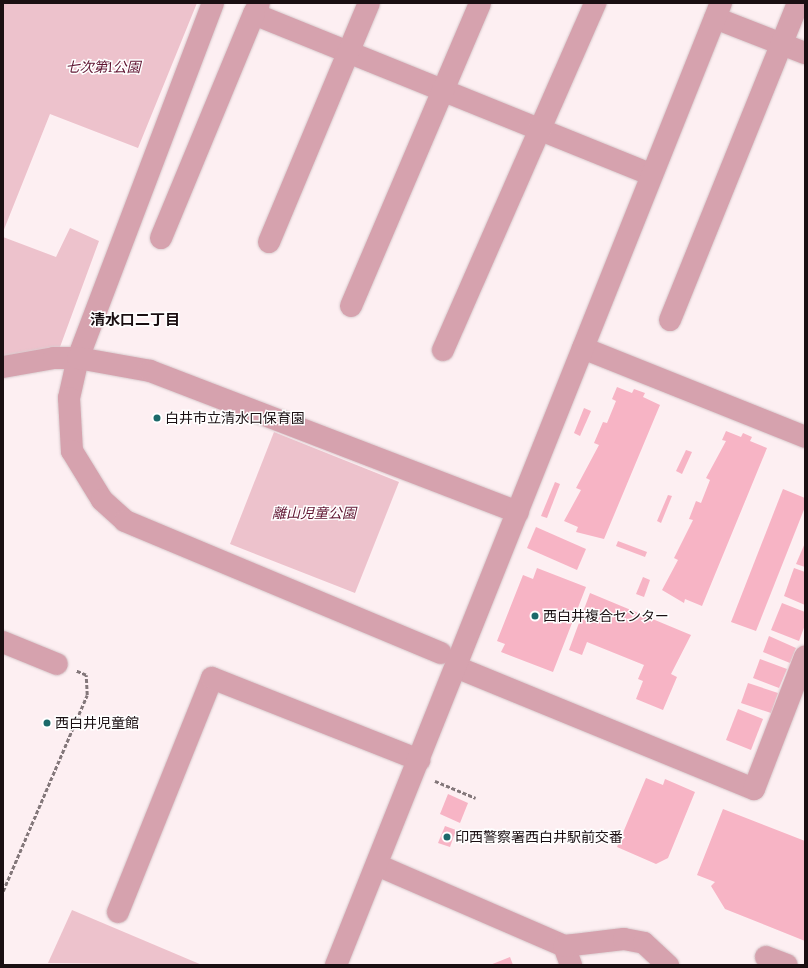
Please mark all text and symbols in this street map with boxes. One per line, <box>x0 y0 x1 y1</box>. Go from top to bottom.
park label: 七次第1公園 <box>66 59 140 75</box>
district label: 清水口二丁目 <box>90 311 180 329</box>
place label: 白井市立清水口保育園 <box>165 410 305 426</box>
marker: 白井市立清水口保育園 <box>152 413 162 423</box>
park label: 離山児童公園 <box>272 505 356 521</box>
place label: 西白井複合センター <box>543 608 669 624</box>
marker: 西白井複合センター <box>530 611 540 621</box>
place label: 西白井児童館 <box>55 715 139 731</box>
marker: 西白井児童館 <box>42 718 52 728</box>
place label: 印西警察署西白井駅前交番 <box>455 829 623 845</box>
marker: 印西警察署西白井駅前交番 <box>442 832 452 842</box>

